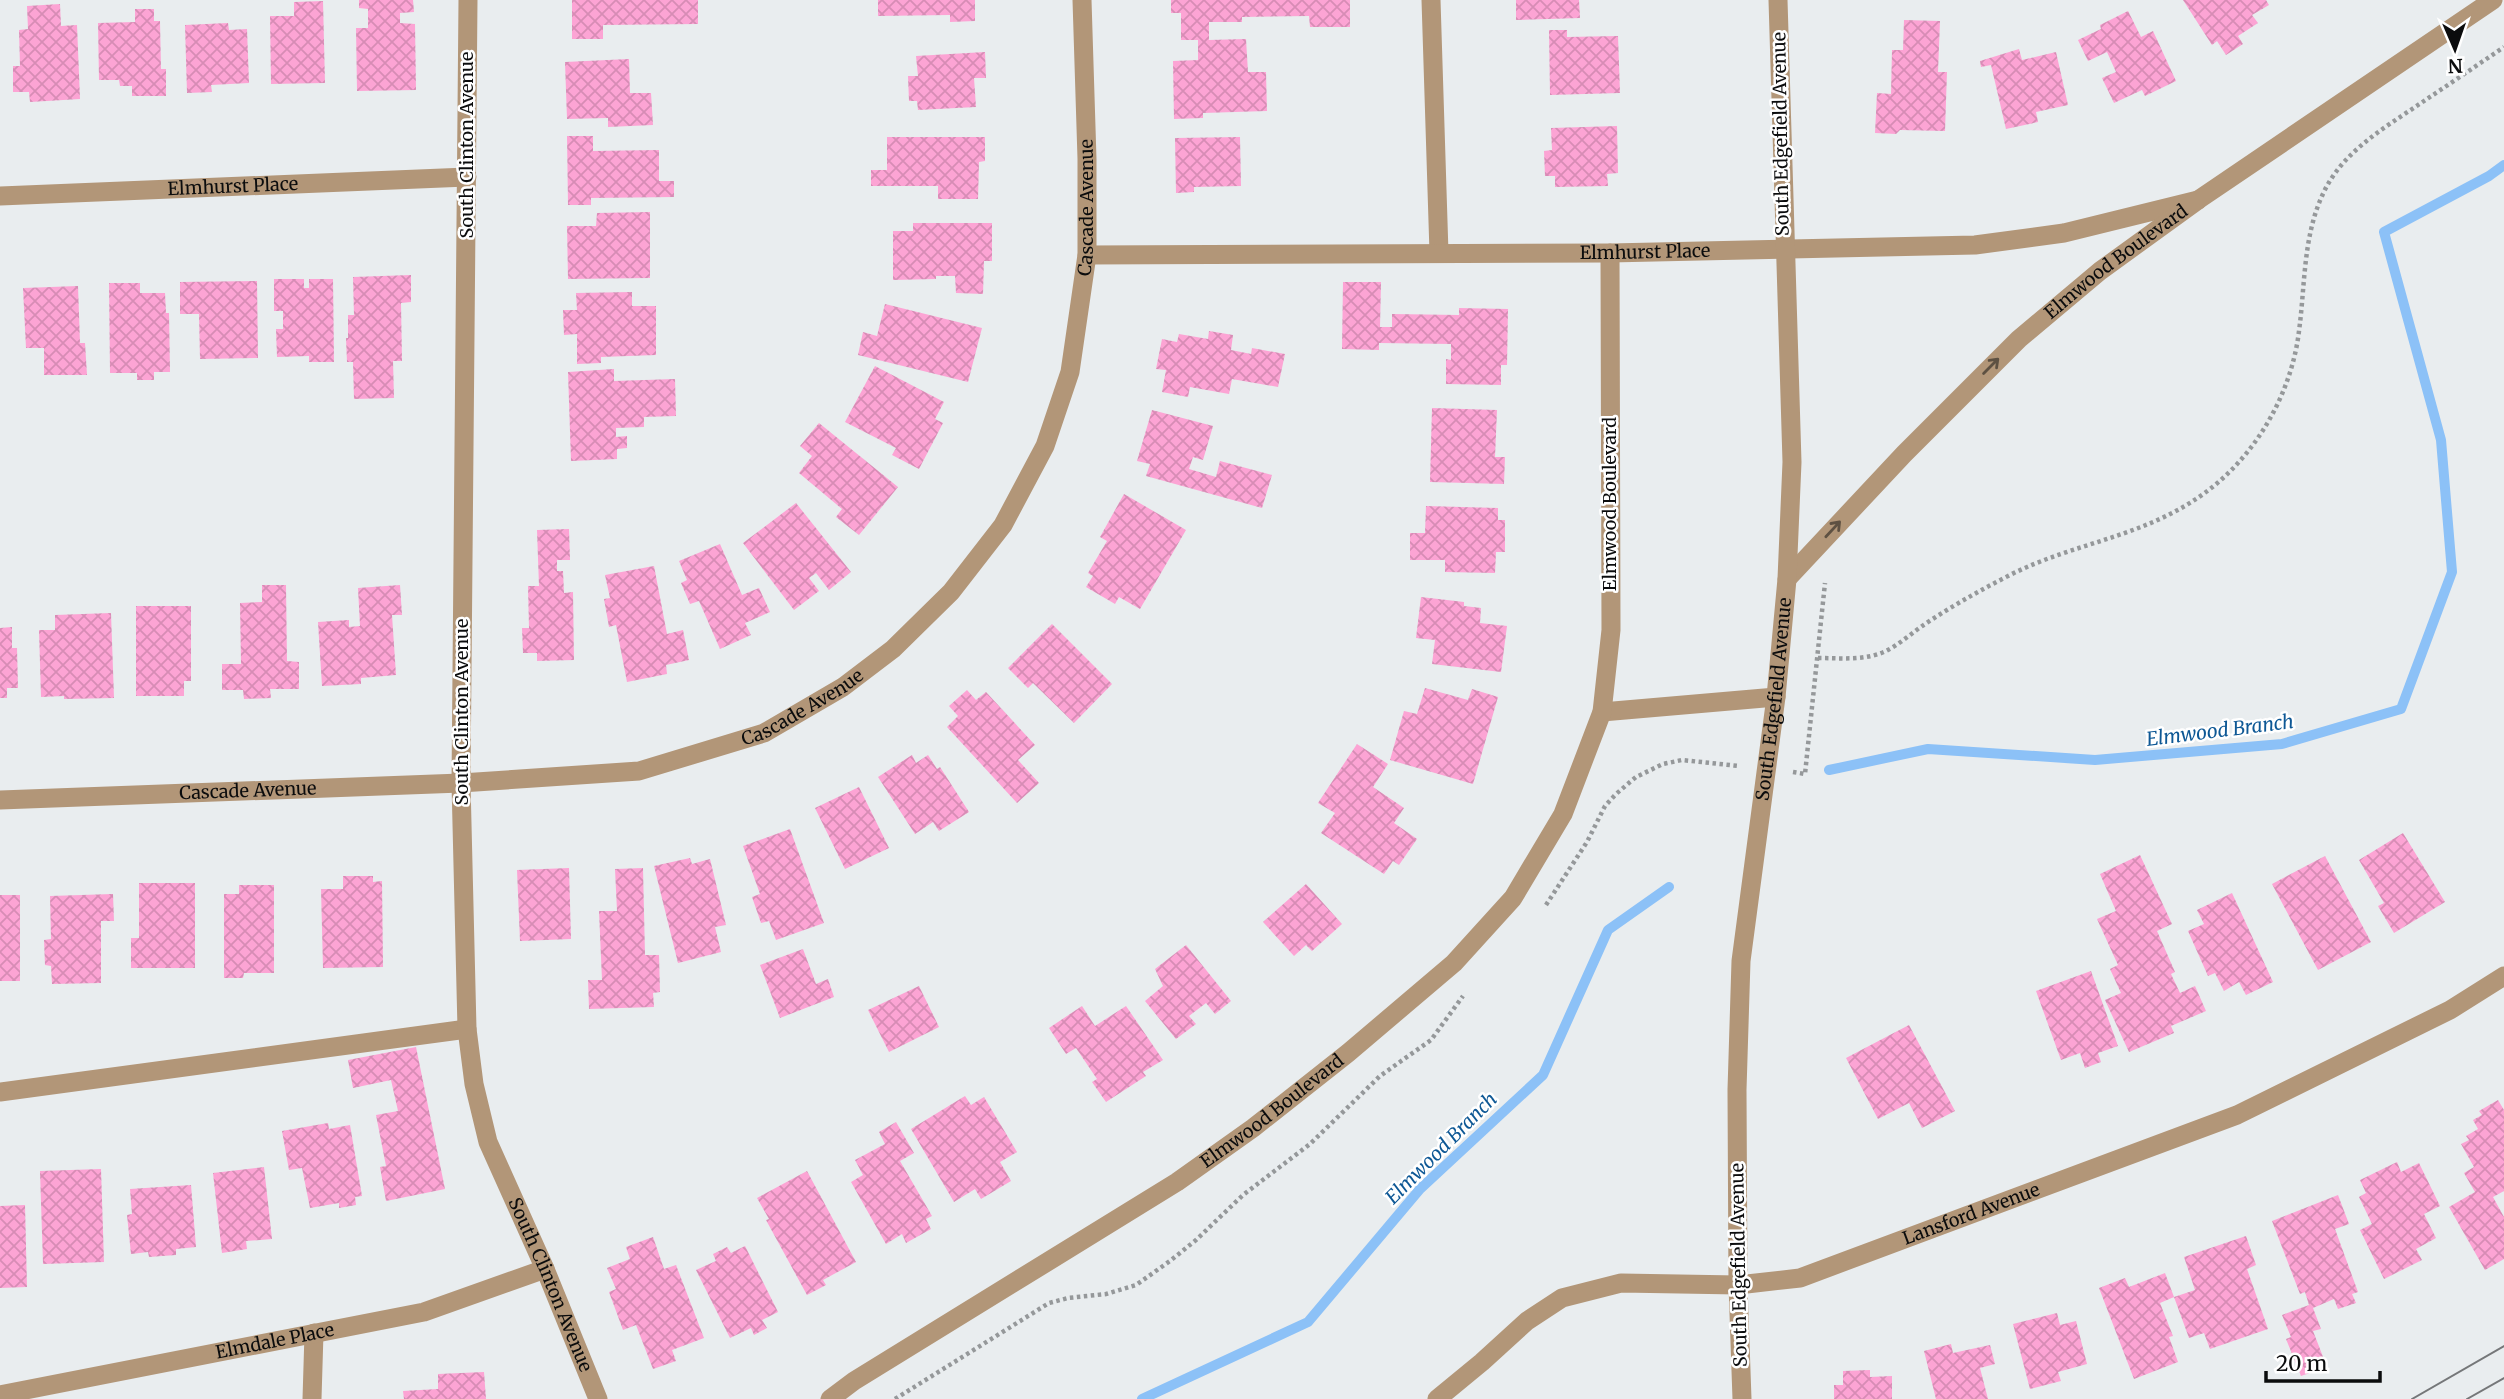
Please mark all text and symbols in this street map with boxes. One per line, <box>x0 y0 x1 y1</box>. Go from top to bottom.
north arrow <box>2420 14 2490 84</box>
street label: South Edgefield Avenue <box>1767 32 1794 236</box>
street label: South Clinton Avenue <box>455 52 478 238</box>
text: N <box>2448 54 2464 78</box>
street label: Cascade Avenue <box>1072 139 1098 277</box>
street label: Elmhurst Place <box>167 172 299 200</box>
street label: Elmwood Boulevard <box>2040 199 2192 324</box>
street label: Elmhurst Place <box>1580 239 1711 264</box>
one-way arrow <box>1983 358 2000 375</box>
street label: Elmwood Boulevard <box>1598 417 1621 591</box>
one-way arrow <box>1825 521 1842 538</box>
street label: South Edgefield Avenue <box>1750 597 1796 802</box>
street label: South Clinton Avenue <box>450 619 473 805</box>
street label: Cascade Avenue <box>739 664 868 750</box>
water label: Elmwood Branch <box>2145 709 2295 751</box>
street label: Cascade Avenue <box>179 776 317 804</box>
street label: Elmwood Boulevard <box>1196 1049 1348 1173</box>
water label: Elmwood Branch <box>1380 1087 1502 1209</box>
street label: South Edgefield Avenue <box>1725 1163 1752 1367</box>
street label: Lansford Avenue <box>1899 1178 2043 1250</box>
street label: South Clinton Avenue <box>503 1194 598 1375</box>
street label: Elmdale Place <box>214 1318 336 1364</box>
scale bar <box>2266 1340 2380 1384</box>
text: 20 m <box>2276 1350 2328 1377</box>

